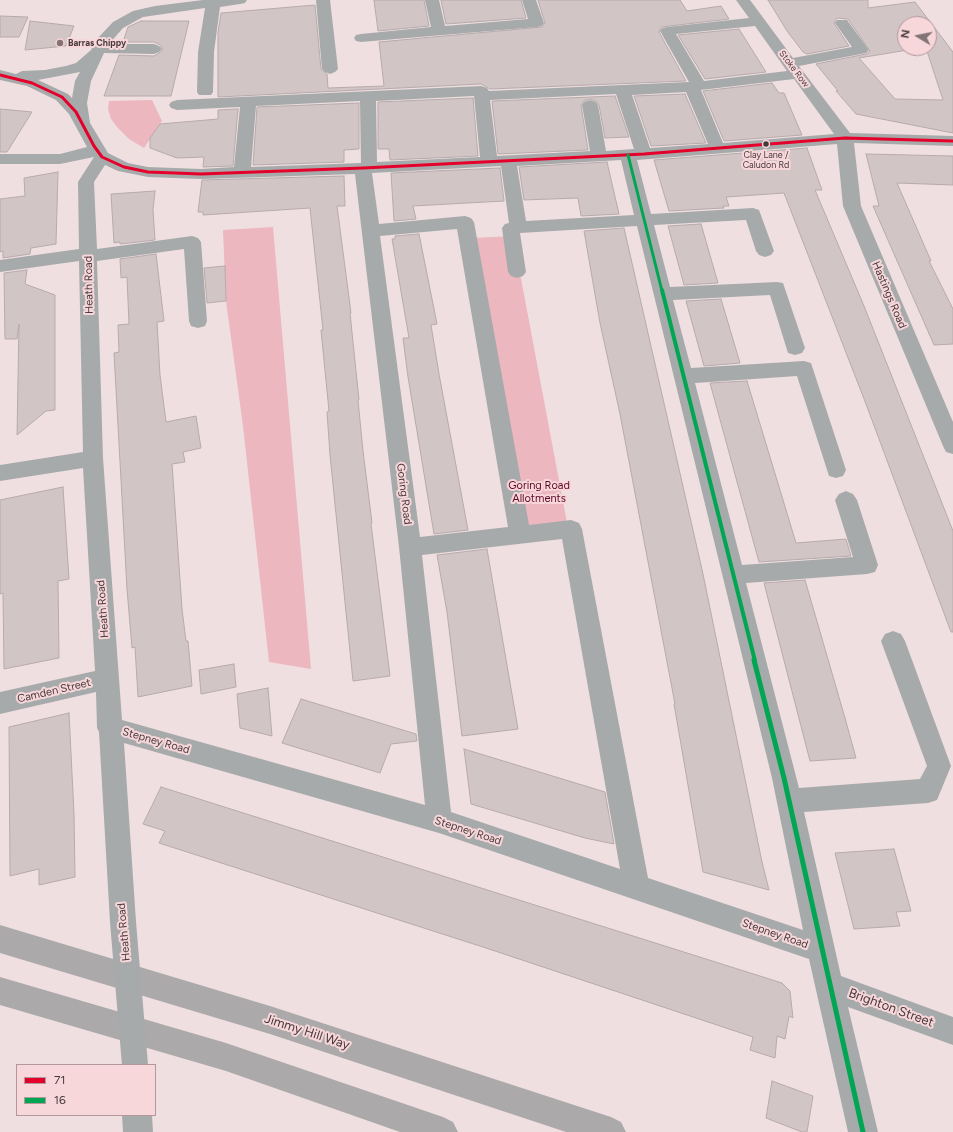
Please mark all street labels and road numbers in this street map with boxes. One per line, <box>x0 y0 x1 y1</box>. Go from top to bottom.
street label: Stoke Row <box>777 48 811 90</box>
street label: Heath Road <box>82 256 96 314</box>
street label: Hastings Road <box>869 260 909 330</box>
street label: Goring Road <box>394 463 414 525</box>
street label: Heath Road <box>94 580 112 638</box>
street label: Camden Street <box>16 676 92 706</box>
street label: Stepney Road <box>121 725 191 757</box>
street label: Stepney Road <box>433 814 503 848</box>
street label: Heath Road <box>115 902 133 962</box>
street label: Stepney Road <box>740 916 810 952</box>
street label: Brighton Street <box>846 985 936 1031</box>
street label: Jimmy Hill Way <box>262 1011 352 1053</box>

